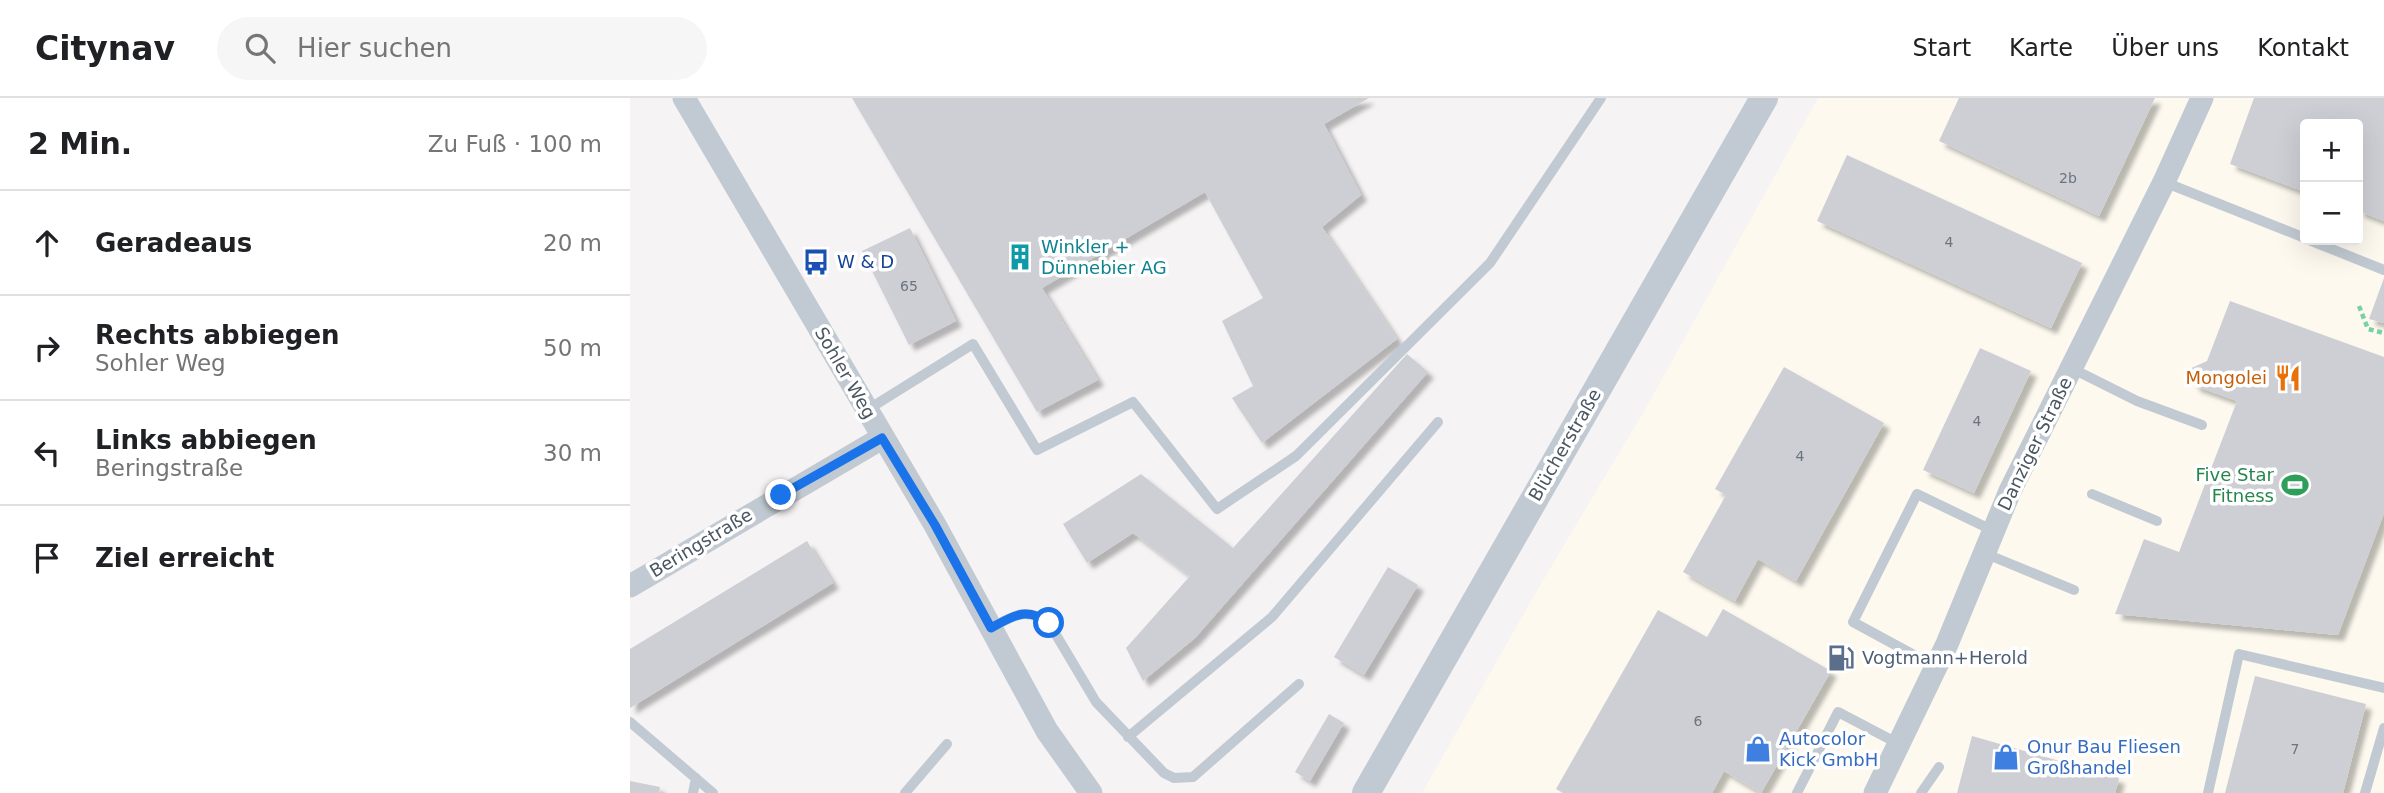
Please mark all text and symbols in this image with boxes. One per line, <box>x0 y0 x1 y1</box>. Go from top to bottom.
search box <box>217 17 707 80</box>
text: Citynav <box>35 29 175 68</box>
icon: search <box>241 29 279 67</box>
text: Hier suchen <box>297 33 452 63</box>
text: Start <box>1912 34 1971 62</box>
text: Karte <box>2009 34 2073 62</box>
text: Über uns <box>2111 34 2219 62</box>
text: Kontakt <box>2257 34 2349 62</box>
map controls <box>2300 119 2363 245</box>
button: + <box>2300 119 2363 182</box>
text: 2 Min. <box>28 126 132 161</box>
text: Zu Fuß · 100 m <box>428 131 602 157</box>
house number: 2b <box>2059 170 2077 186</box>
button: − <box>2300 182 2363 245</box>
icon: ahead <box>28 224 66 262</box>
text: Geradeaus <box>95 228 252 258</box>
text: 20 m <box>543 230 602 256</box>
house number: 4 <box>1945 234 1954 250</box>
place label: Winkler + Dünnebier AG <box>1041 236 1167 278</box>
building icon: Winkler + Dünnebier AG <box>1005 242 1035 272</box>
bus stop icon: W & D <box>801 247 831 277</box>
place label: W & D <box>837 251 894 272</box>
house number: 65 <box>900 278 918 294</box>
text: Rechts abbiegen <box>95 320 340 350</box>
street label: Sohler Weg <box>811 323 880 422</box>
icon: right <box>28 329 66 367</box>
text: 50 m <box>543 335 602 361</box>
text: Sohler Weg <box>95 350 226 376</box>
restaurant icon: Mongolei <box>2273 363 2303 393</box>
place label: Mongolei <box>2186 367 2267 388</box>
street label: Danziger Straße <box>1993 374 2076 514</box>
street label: Blücherstraße <box>1524 385 1605 504</box>
house number: 4 <box>1973 413 1982 429</box>
text: Links abbiegen <box>95 425 317 455</box>
icon: left <box>28 434 66 472</box>
text: 30 m <box>543 440 602 466</box>
house number: 4 <box>1796 448 1805 464</box>
text: Beringstraße <box>95 455 243 481</box>
place label: Five Star Fitness <box>2196 464 2275 506</box>
sports icon: Five Star Fitness <box>2280 470 2310 500</box>
route end <box>765 479 796 510</box>
street label: Beringstraße <box>646 504 756 581</box>
icon: arrive <box>28 539 66 577</box>
text: Ziel erreicht <box>95 543 275 573</box>
route start <box>1033 607 1064 638</box>
fuel station icon: Vogtmann+Herold <box>1826 643 1856 673</box>
place label: Vogtmann+Herold <box>1862 647 2028 668</box>
house number: 6 <box>1694 713 1703 729</box>
place label: Autocolor Kick GmbH <box>1779 728 1878 770</box>
shop icon: Autocolor Kick GmbH <box>1743 734 1773 764</box>
place label: Onur Bau Fliesen Großhandel <box>2027 736 2181 778</box>
house number: 7 <box>2291 741 2299 757</box>
shop icon: Onur Bau Fliesen Großhandel <box>1991 742 2021 772</box>

